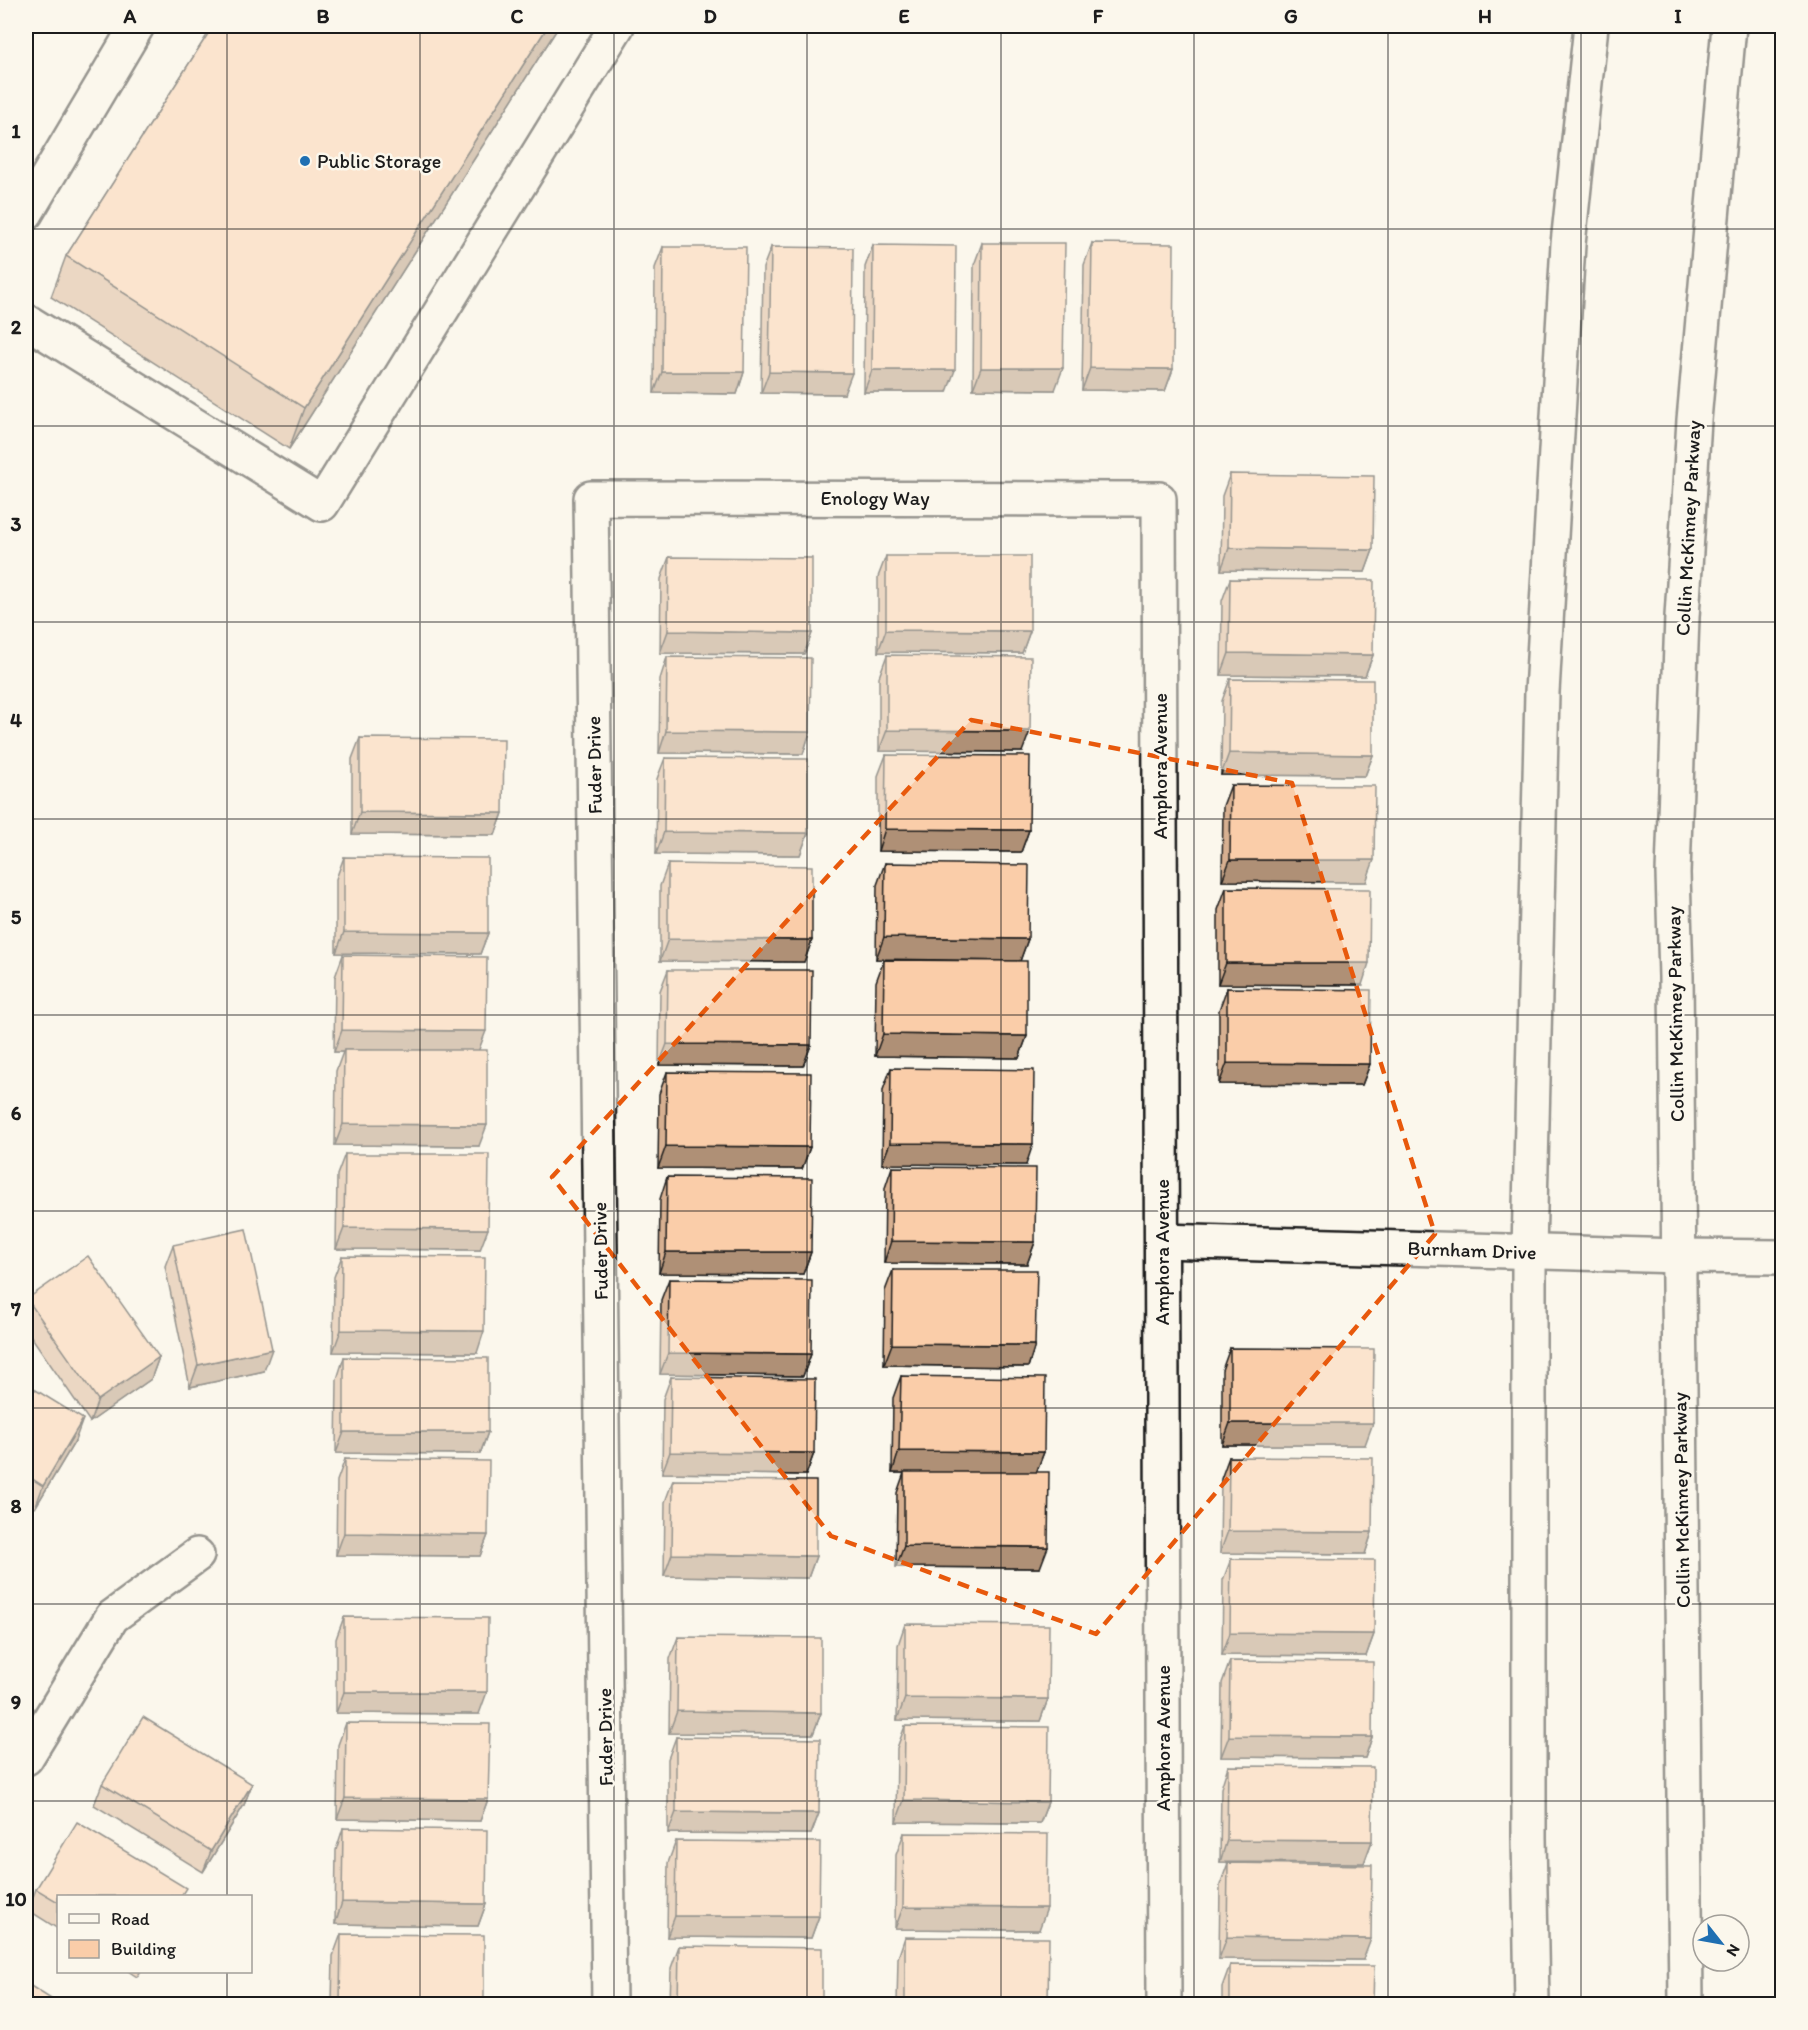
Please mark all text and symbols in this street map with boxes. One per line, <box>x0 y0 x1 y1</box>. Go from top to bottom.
text: A <box>123 4 137 28</box>
text: B <box>317 4 330 28</box>
text: C <box>511 4 524 28</box>
text: D <box>703 4 717 28</box>
text: E <box>898 4 910 28</box>
text: F <box>1093 4 1104 28</box>
text: G <box>1284 4 1298 28</box>
text: H <box>1478 4 1492 28</box>
text: I <box>1674 4 1682 28</box>
text: 1 <box>11 119 21 143</box>
place label: Public Storage <box>317 149 441 173</box>
marker: Public Storage <box>298 154 312 168</box>
text: 2 <box>11 315 22 339</box>
street label: Collin McKinney Parkway <box>1670 419 1706 636</box>
street label: Enology Way <box>820 486 930 510</box>
text: 3 <box>11 512 22 536</box>
street label: Amphora Avenue <box>1148 693 1172 839</box>
text: 4 <box>10 708 22 732</box>
street label: Fuder Drive <box>581 716 607 814</box>
text: 5 <box>11 905 22 929</box>
street label: Collin McKinney Parkway <box>1661 905 1689 1122</box>
text: 6 <box>11 1101 22 1125</box>
street label: Amphora Avenue <box>1150 1179 1174 1325</box>
street label: Fuder Drive <box>587 1202 613 1300</box>
street label: Burnham Drive <box>1407 1236 1537 1264</box>
text: 7 <box>10 1297 21 1321</box>
street label: Collin McKinney Parkway <box>1667 1391 1695 1608</box>
text: 8 <box>11 1494 22 1518</box>
street label: Amphora Avenue <box>1151 1665 1175 1811</box>
street label: Fuder Drive <box>592 1688 618 1786</box>
text: 9 <box>11 1690 21 1714</box>
text: 10 <box>5 1887 27 1911</box>
legend <box>57 1895 252 1973</box>
text: Road <box>111 1908 150 1930</box>
north arrow <box>1691 1913 1751 1973</box>
text: Building <box>111 1938 177 1960</box>
text: N <box>1723 1941 1744 1960</box>

